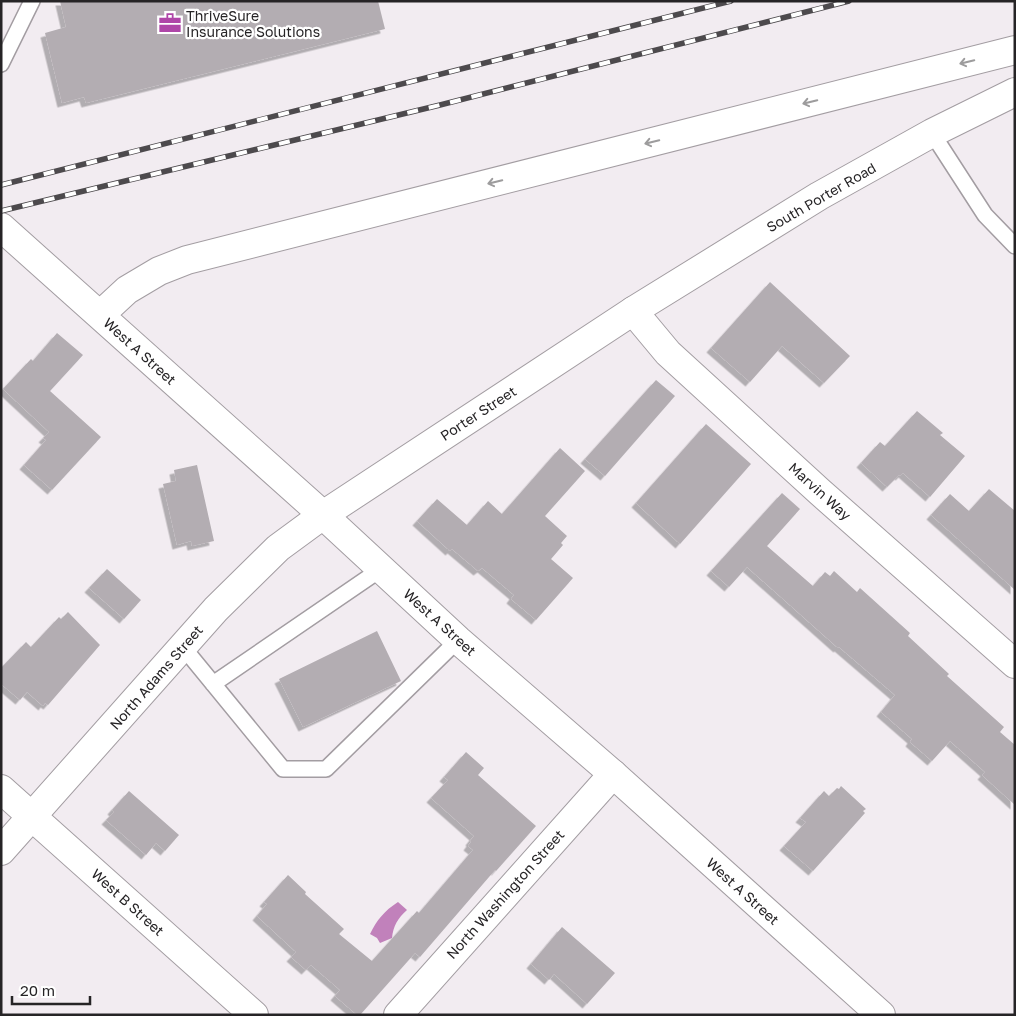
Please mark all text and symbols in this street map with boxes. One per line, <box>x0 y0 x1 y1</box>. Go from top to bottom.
place label: ThriveSure Insurance Solutions <box>186 7 320 40</box>
office icon: ThriveSure Insurance Solutions <box>157 10 183 36</box>
one-way arrow <box>960 58 976 67</box>
one-way arrow <box>802 98 818 107</box>
one-way arrow <box>645 137 661 147</box>
street label: South Porter Road <box>763 159 879 235</box>
one-way arrow <box>487 177 503 187</box>
street label: West A Street <box>100 314 180 388</box>
street label: Porter Street <box>437 382 519 444</box>
street label: Marvin Way <box>785 459 855 523</box>
street label: West A Street <box>400 585 480 659</box>
street label: North Adams Street <box>106 621 206 733</box>
street label: North Washington Street <box>443 826 567 962</box>
street label: West A Street <box>703 854 783 928</box>
street label: West B Street <box>88 865 168 939</box>
scale bar <box>12 974 90 1006</box>
text: 20 m <box>20 981 55 999</box>

